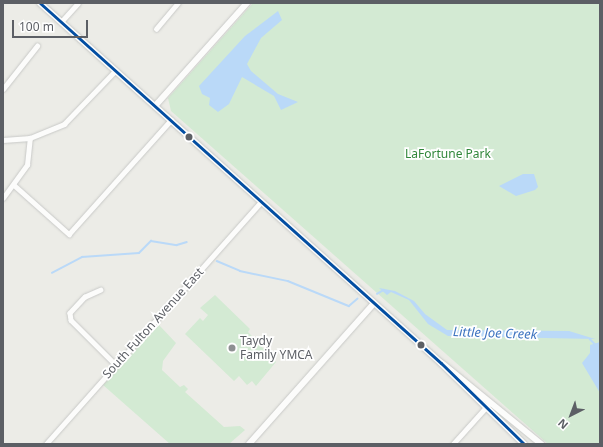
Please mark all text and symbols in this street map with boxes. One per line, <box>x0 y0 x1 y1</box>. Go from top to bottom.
scale bar <box>14 12 90 38</box>
text: 100 m <box>19 18 54 35</box>
unlabelled marker <box>184 132 194 142</box>
park label: LaFortune Park <box>405 147 491 161</box>
street label: South Fulton Avenue East <box>100 265 206 381</box>
water label: Little Joe Creek <box>453 324 537 342</box>
place label: Taydy Family YMCA <box>240 334 313 362</box>
unlabelled marker <box>416 340 426 350</box>
marker: Taydy Family YMCA <box>227 343 237 353</box>
north arrow <box>551 395 591 435</box>
text: N <box>554 416 571 433</box>

